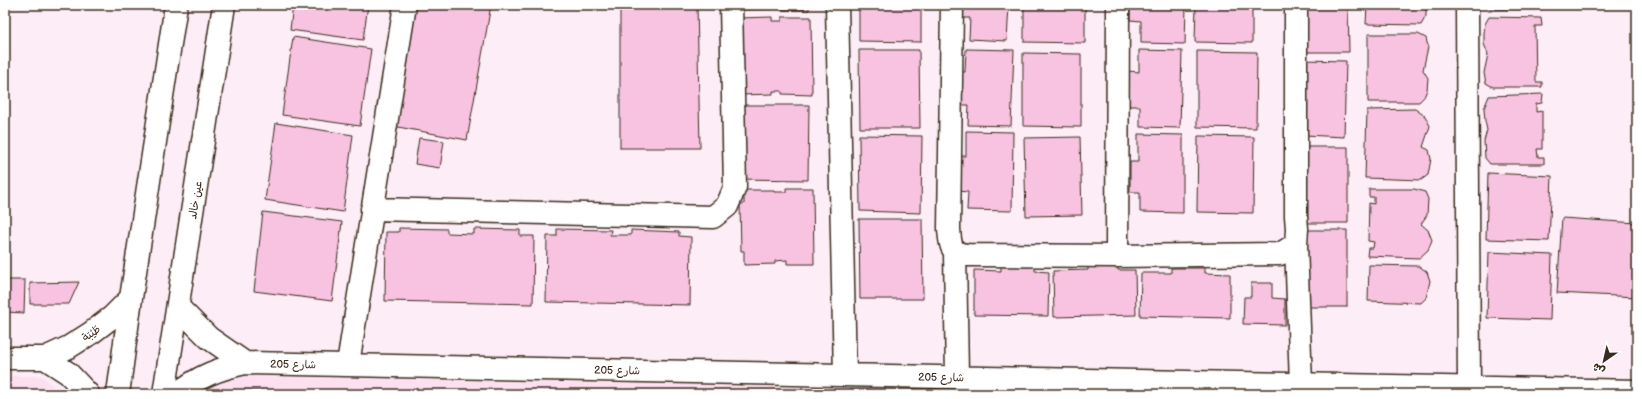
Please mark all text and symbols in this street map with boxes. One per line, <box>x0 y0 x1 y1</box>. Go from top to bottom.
street label: عين خالد <box>186 180 205 220</box>
street label: طَيْبَة <box>80 322 104 345</box>
north arrow <box>1584 341 1624 381</box>
street label: شارع 205 <box>270 358 316 373</box>
text: ش <box>1590 360 1607 378</box>
street label: شارع 205 <box>594 364 640 379</box>
street label: شارع 205 <box>918 371 964 386</box>

